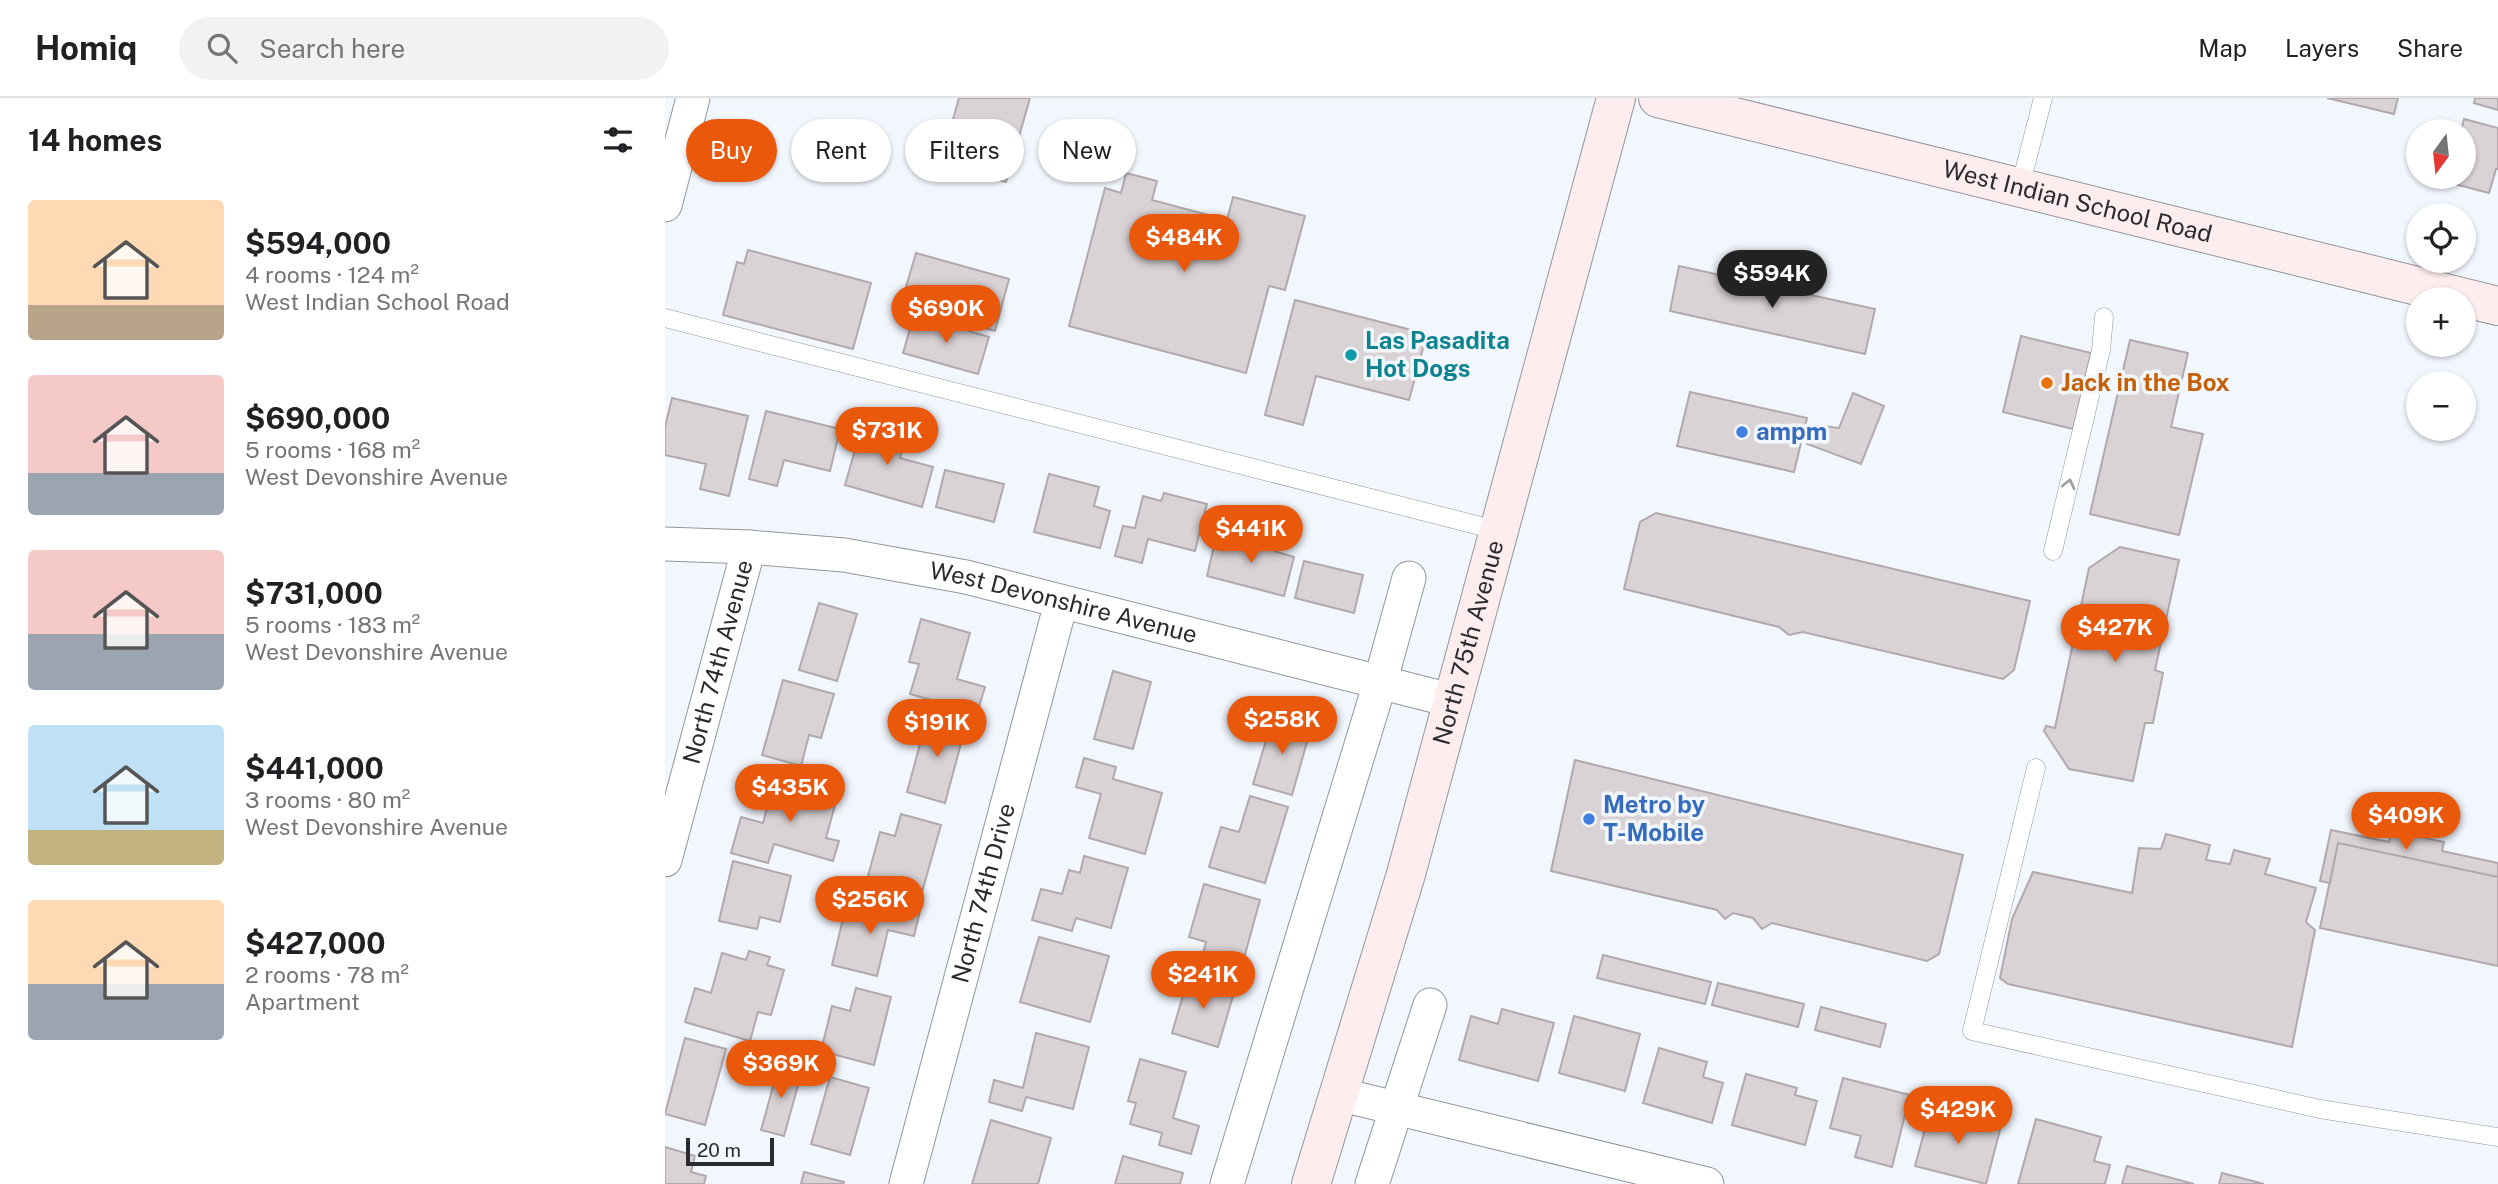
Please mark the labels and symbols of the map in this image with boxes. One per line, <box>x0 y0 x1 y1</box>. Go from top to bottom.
north arrow <box>2406 119 2476 189</box>
street label: West Indian School Road <box>1940 154 2215 248</box>
pin: $484K <box>1135 214 1233 274</box>
pin: $594K <box>1723 250 1821 310</box>
pin: $690K <box>897 286 995 345</box>
place label: Las Pasadita Hot Dogs <box>1365 326 1510 382</box>
marker: Las Pasadita Hot Dogs <box>1343 347 1359 363</box>
place label: Jack in the Box <box>2061 368 2230 396</box>
marker: Jack in the Box <box>2039 375 2055 391</box>
pin: $731K <box>838 408 936 467</box>
place label: ampm <box>1756 417 1827 445</box>
marker: ampm <box>1734 424 1750 440</box>
one-way arrow <box>2061 478 2075 490</box>
pin: $441K <box>1202 505 1300 565</box>
street label: North 75th Avenue <box>1427 537 1509 748</box>
street label: West Devonshire Avenue <box>928 556 1200 648</box>
street label: North 74th Avenue <box>676 557 758 767</box>
pin: $427K <box>2066 604 2164 664</box>
pin: $258K <box>1233 696 1331 756</box>
pin: $191K <box>888 700 986 759</box>
pin: $435K <box>741 764 839 824</box>
place label: Metro by T-Mobile <box>1603 790 1705 846</box>
pin: $409K <box>2357 792 2455 852</box>
street label: North 74th Drive <box>945 800 1020 986</box>
marker: Metro by T-Mobile <box>1581 811 1597 827</box>
pin: $256K <box>821 876 919 936</box>
pin: $241K <box>1154 951 1252 1011</box>
pin: $369K <box>732 1040 830 1100</box>
pin: $429K <box>1909 1086 2007 1146</box>
scale bar <box>686 1135 773 1167</box>

